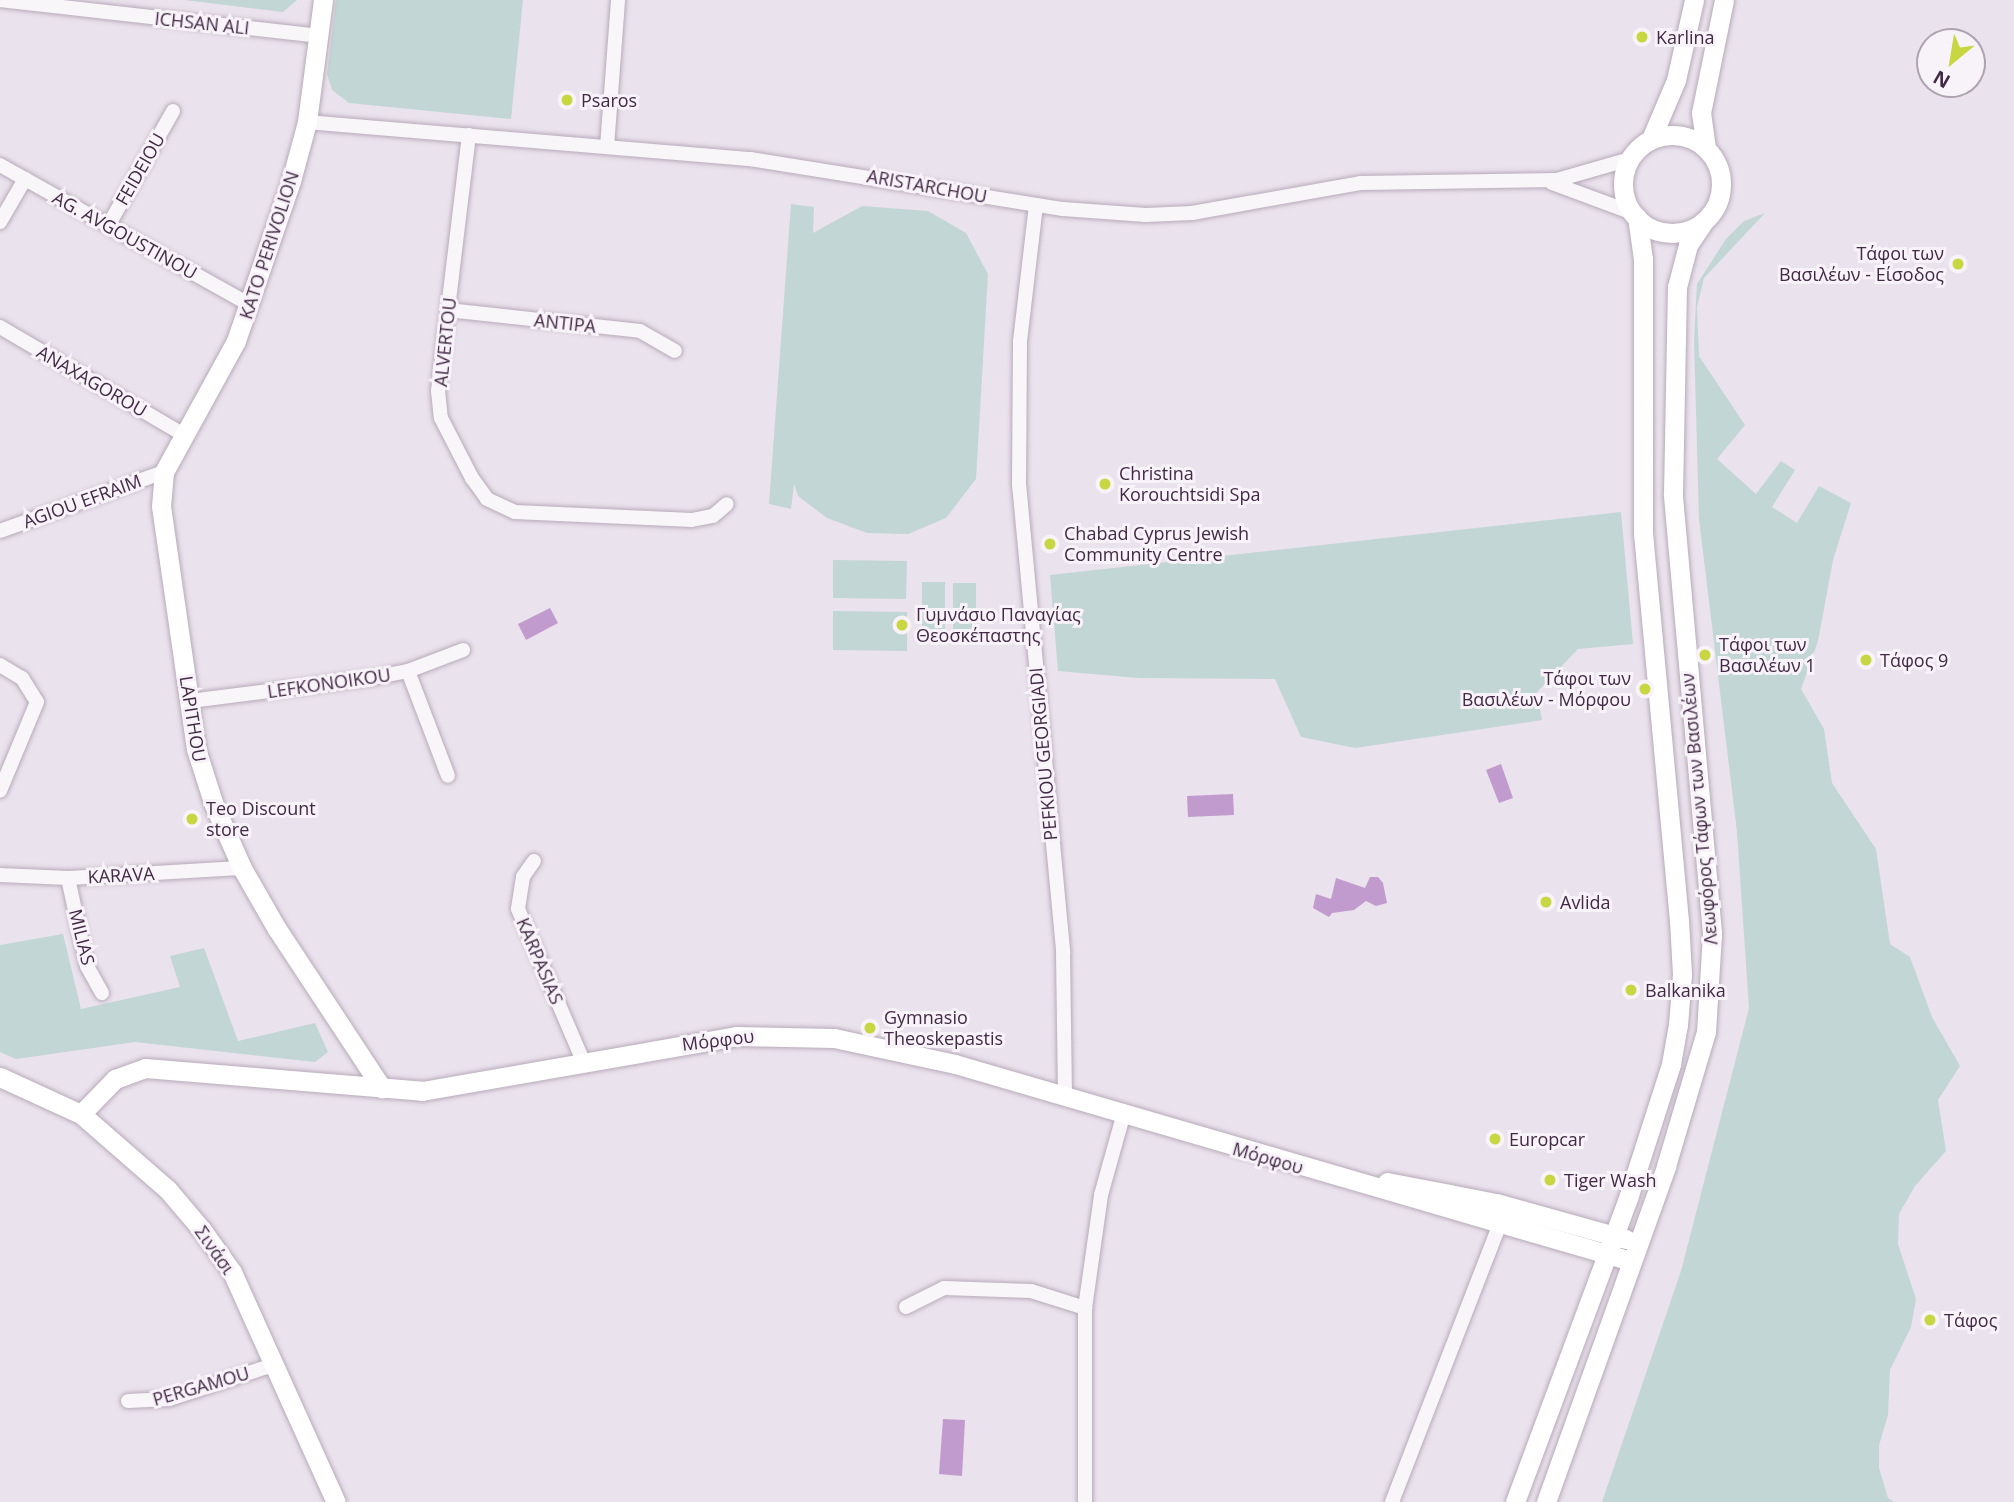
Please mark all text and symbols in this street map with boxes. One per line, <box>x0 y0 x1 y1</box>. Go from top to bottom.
street label: ICHSAN ALI <box>154 7 250 39</box>
place label: Karlina <box>1656 26 1715 48</box>
north arrow <box>1916 28 1986 98</box>
marker: Karlina <box>1634 29 1650 45</box>
text: N <box>1928 64 1955 95</box>
place label: Psaros <box>581 89 637 111</box>
marker: Psaros <box>559 92 575 108</box>
street label: FEIDEIOU <box>111 129 169 209</box>
street label: ARISTARCHOU <box>865 165 989 207</box>
street label: KATO PERIVOLION <box>235 168 303 322</box>
street label: AG. AVGOUSTINOU <box>49 186 201 284</box>
place label: Tάφοι των Βασιλέων - Είσοδος <box>1779 243 1944 286</box>
marker: Tάφοι των Βασιλέων - Είσοδος <box>1950 256 1966 272</box>
street label: ALVERTOU <box>430 296 460 388</box>
street label: ANTIPA <box>533 309 597 337</box>
street label: ANAXAGOROU <box>33 341 151 421</box>
place label: Christina Korouchtsidi Spa <box>1119 463 1260 505</box>
street label: AGIOU EFRAIM <box>20 470 144 532</box>
marker: Christina Korouchtsidi Spa <box>1097 476 1113 492</box>
place label: Chabad Cyprus Jewish Community Centre <box>1064 523 1249 566</box>
marker: Chabad Cyprus Jewish Community Centre <box>1042 536 1058 552</box>
place label: Γυμνάσιο Παναγίας Θεοσκέπαστης <box>916 604 1081 646</box>
marker: Γυμνάσιο Παναγίας Θεοσκέπαστης <box>894 617 910 633</box>
place label: Τάφοι των Βασιλέων 1 <box>1719 634 1816 676</box>
marker: Τάφοι των Βασιλέων 1 <box>1697 647 1713 663</box>
place label: Τάφος 9 <box>1880 649 1948 671</box>
marker: Τάφος 9 <box>1858 652 1874 668</box>
street label: LEFKONOIKOU <box>266 664 392 702</box>
street label: PEFKIOU GEORGIADI <box>1025 667 1061 841</box>
place label: Τάφοι των Βασιλέων - Μόρφου <box>1462 668 1631 710</box>
street label: Λεωφόρος Τάφων των Βασιλέων <box>1676 672 1722 946</box>
street label: LAPITHOU <box>176 674 210 764</box>
marker: Τάφοι των Βασιλέων - Μόρφου <box>1637 681 1653 697</box>
place label: Teo Discount store <box>206 798 316 840</box>
marker: Teo Discount store <box>184 811 200 827</box>
street label: KARAVA <box>87 862 155 888</box>
place label: Avlida <box>1560 891 1610 913</box>
marker: Avlida <box>1538 894 1554 910</box>
street label: MILIAS <box>65 907 99 967</box>
street label: KARPASIAS <box>512 914 568 1008</box>
place label: Balkanika <box>1645 979 1726 1001</box>
marker: Balkanika <box>1623 982 1639 998</box>
place label: Gymnasio Theoskepastis <box>884 1007 1003 1050</box>
marker: Gymnasio Theoskepastis <box>862 1020 878 1036</box>
street label: Μόρφου <box>681 1025 755 1055</box>
place label: Europcar <box>1509 1128 1585 1150</box>
marker: Europcar <box>1487 1131 1503 1147</box>
street label: Μόρφου <box>1230 1138 1306 1178</box>
place label: Tiger Wash <box>1564 1169 1657 1191</box>
marker: Tiger Wash <box>1542 1172 1558 1188</box>
street label: Σινάσι <box>191 1222 239 1278</box>
place label: Τάφος <box>1944 1309 1997 1331</box>
marker: Τάφος <box>1922 1312 1938 1328</box>
street label: PERGAMOU <box>150 1362 252 1410</box>

